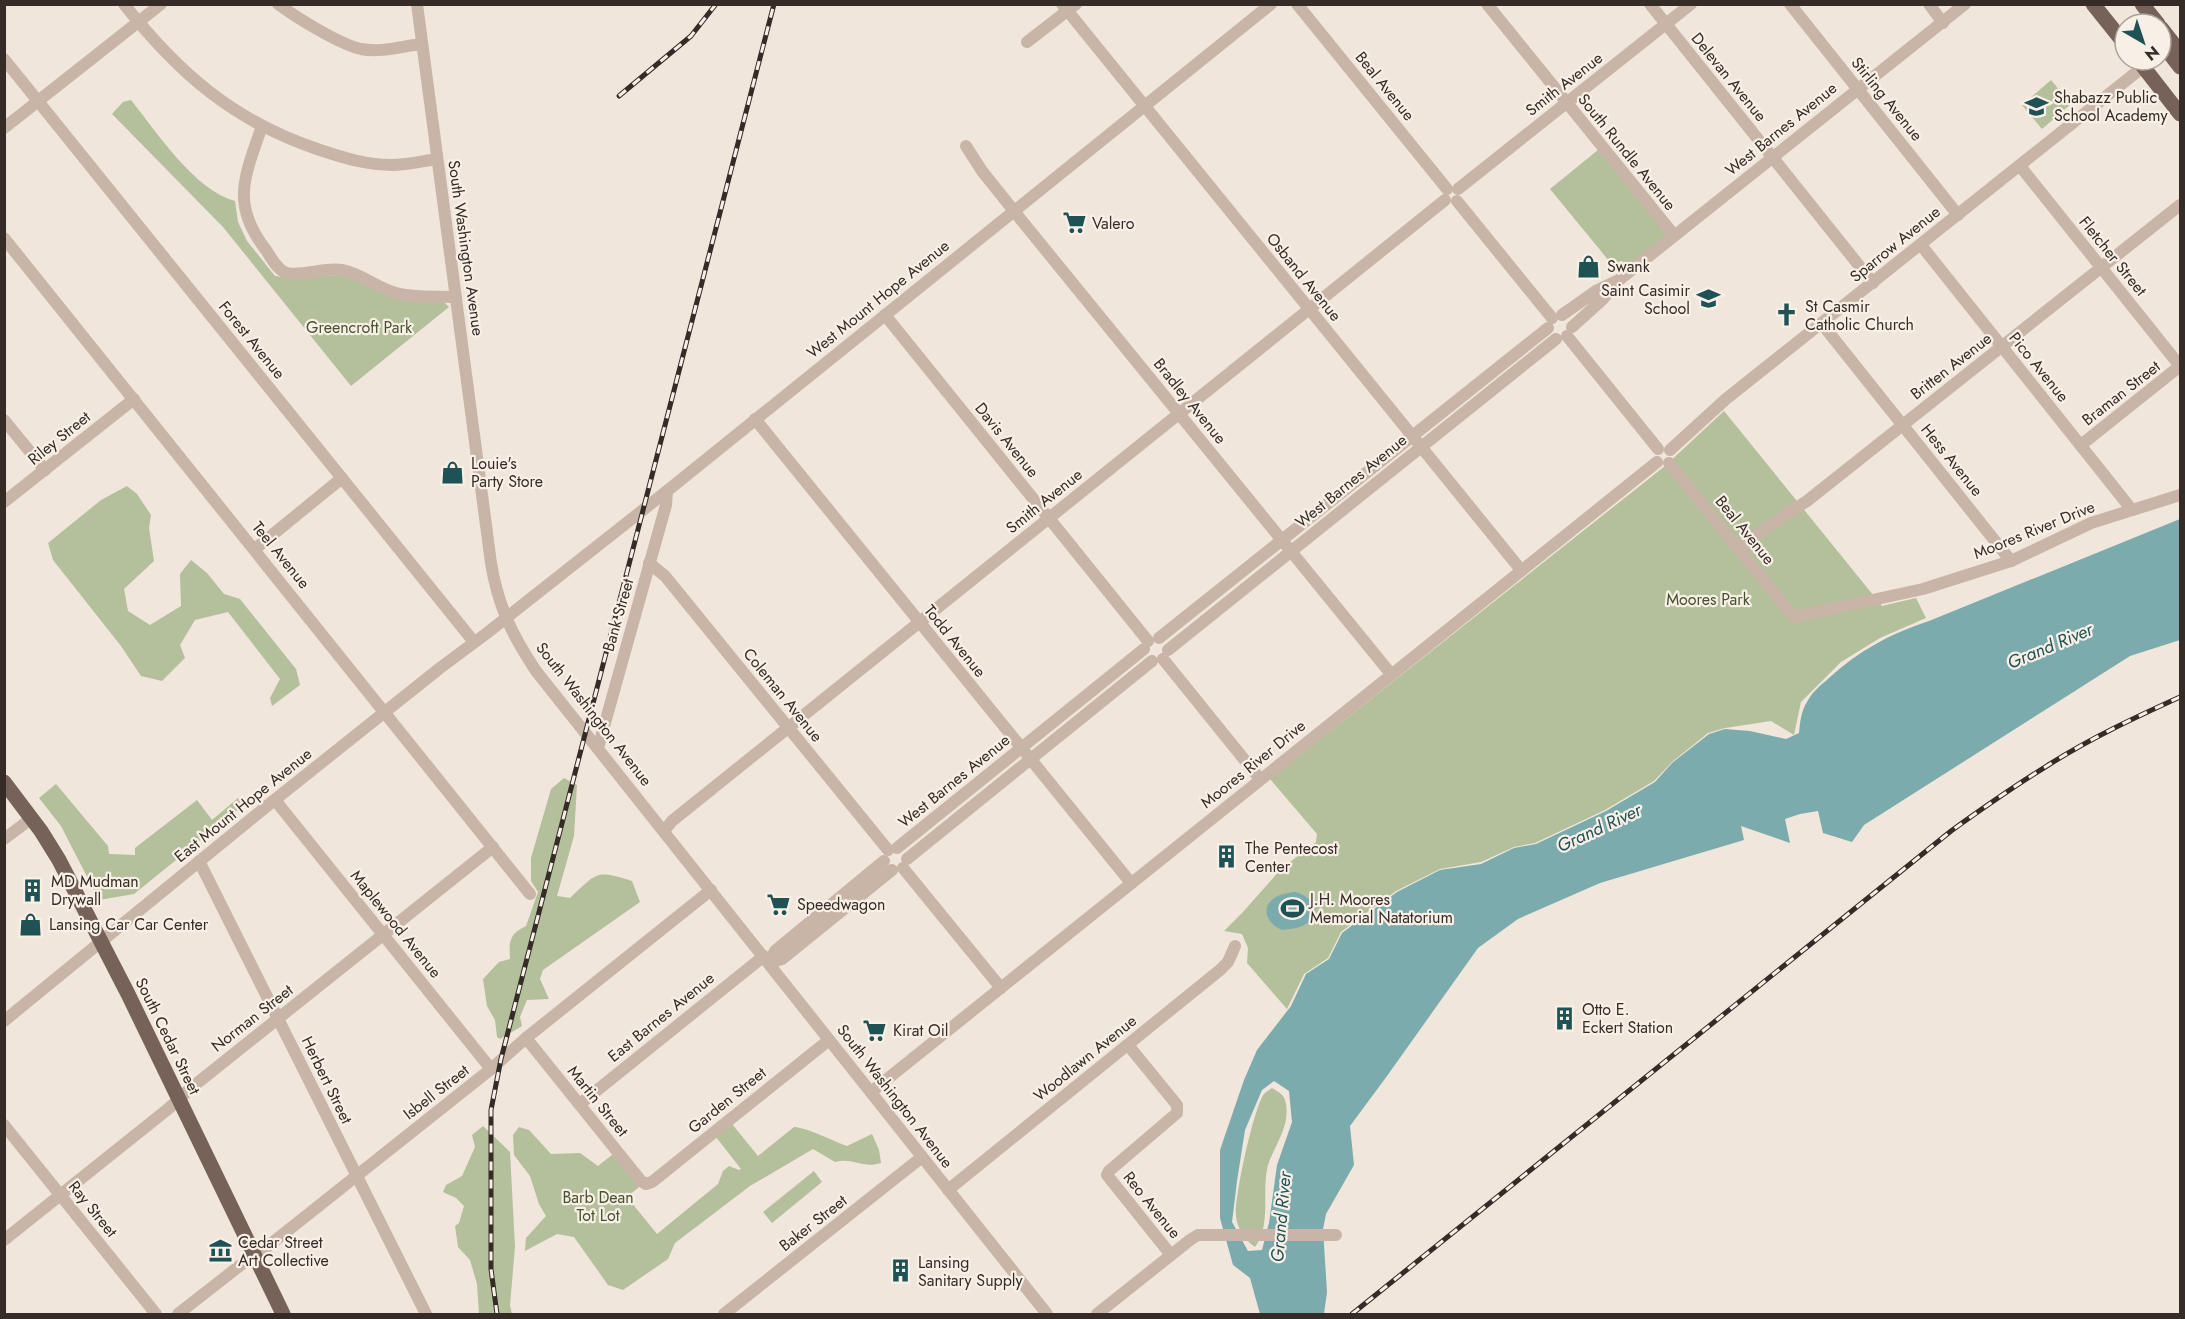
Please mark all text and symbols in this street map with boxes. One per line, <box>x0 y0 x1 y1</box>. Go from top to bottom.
north arrow <box>2113 12 2173 72</box>
street label: Delevan Avenue <box>1686 28 1772 126</box>
text: N <box>2140 40 2164 66</box>
street label: Beal Avenue <box>1350 46 1420 126</box>
street label: Smith Avenue <box>1521 47 1607 121</box>
street label: Stirling Avenue <box>1846 52 1928 146</box>
street label: West Barnes Avenue <box>1720 77 1842 181</box>
place label: Shabazz Public School Academy <box>2054 86 2168 127</box>
street label: South Rundle Avenue <box>1573 89 1681 215</box>
school or university icon: Shabazz Public School Academy <box>2023 93 2049 119</box>
street label: South Washington Avenue <box>442 159 490 337</box>
street label: Sparrow Avenue <box>1845 200 1945 288</box>
supermarket icon: Valero <box>1061 210 1087 236</box>
street label: Fletcher Street <box>2074 211 2152 301</box>
place label: Valero <box>1092 212 1135 235</box>
street label: Osband Avenue <box>1261 228 1347 326</box>
street label: West Mount Hope Avenue <box>802 234 954 364</box>
shop icon: Swank <box>1576 253 1602 279</box>
place label: Swank <box>1607 255 1651 278</box>
place label: Saint Casimir School <box>1601 279 1691 320</box>
school or university icon: Saint Casimir School <box>1695 286 1721 312</box>
place label: St Casmir Catholic Church <box>1805 295 1914 336</box>
street label: Forest Avenue <box>213 296 291 384</box>
church icon: St Casmir Catholic Church <box>1774 302 1800 328</box>
park label: Greencroft Park <box>306 316 413 339</box>
street label: Britten Avenue <box>1905 327 1997 405</box>
street label: Pico Avenue <box>2004 327 2074 407</box>
street label: Bradley Avenue <box>1148 353 1232 449</box>
street label: Braman Street <box>2077 355 2165 431</box>
street label: Davis Avenue <box>969 397 1045 483</box>
street label: Riley Street <box>23 405 95 470</box>
street label: Hess Avenue <box>1916 419 1988 501</box>
street label: West Barnes Avenue <box>1290 429 1412 533</box>
place label: Louie's Party Store <box>471 452 543 493</box>
shop icon: Louie's Party Store <box>440 459 466 485</box>
street label: Smith Avenue <box>1001 463 1087 539</box>
street label: Beal Avenue <box>1710 490 1780 570</box>
street label: Moores River Drive <box>1970 495 2098 565</box>
street label: Teel Avenue <box>247 516 315 594</box>
street label: Bank Street <box>597 576 639 654</box>
park label: Moores Park <box>1666 588 1751 611</box>
street label: Todd Avenue <box>919 600 991 682</box>
water label: Grand River <box>2003 616 2098 676</box>
street label: South Washington Avenue <box>530 637 658 791</box>
street label: Coleman Avenue <box>738 643 828 747</box>
street label: Moores River Drive <box>1196 714 1310 814</box>
street label: West Barnes Avenue <box>893 729 1015 833</box>
street label: East Mount Hope Avenue <box>169 742 317 868</box>
water label: Grand River <box>1552 797 1647 859</box>
place label: The Pentecost Center <box>1245 837 1338 878</box>
building icon: The Pentecost Center <box>1214 844 1240 870</box>
street label: Maplewood Avenue <box>345 865 447 983</box>
place label: MD Mudman Drywall <box>51 870 139 911</box>
building icon: MD Mudman Drywall <box>20 877 46 903</box>
place label: J.H. Moores Memorial Natatorium <box>1308 888 1453 929</box>
supermarket icon: Speedwagon <box>766 891 792 917</box>
place label: Speedwagon <box>797 893 885 916</box>
sports icon: J.H. Moores Memorial Natatorium <box>1279 895 1305 921</box>
shop icon: Lansing Car Car Center <box>18 911 44 937</box>
place label: Lansing Car Car Center <box>49 913 209 936</box>
street label: East Barnes Avenue <box>603 967 719 1067</box>
street label: South Cedar Street <box>130 974 206 1098</box>
street label: Norman Street <box>206 979 298 1057</box>
place label: Otto E. Eckert Station <box>1582 998 1673 1039</box>
building icon: Otto E. Eckert Station <box>1551 1005 1577 1031</box>
street label: Woodlawn Avenue <box>1029 1009 1141 1107</box>
supermarket icon: Kirat Oil <box>862 1017 888 1043</box>
street label: South Washington Avenue <box>831 1019 959 1173</box>
place label: Kirat Oil <box>893 1019 949 1042</box>
street label: Herbert Street <box>296 1032 358 1128</box>
street label: Isbell Street <box>398 1059 474 1125</box>
street label: Martin Street <box>562 1061 634 1142</box>
street label: Garden Street <box>683 1061 771 1139</box>
street label: Reo Avenue <box>1118 1166 1186 1244</box>
water label: Grand River <box>1264 1170 1298 1263</box>
street label: Ray Street <box>63 1176 123 1242</box>
park label: Barb Dean Tot Lot <box>562 1186 634 1227</box>
street label: Baker Street <box>774 1189 852 1257</box>
place label: Cedar Street Art Collective <box>238 1231 329 1272</box>
museum icon: Cedar Street Art Collective <box>207 1238 233 1264</box>
place label: Lansing Sanitary Supply <box>918 1251 1023 1292</box>
building icon: Lansing Sanitary Supply <box>887 1258 913 1284</box>

